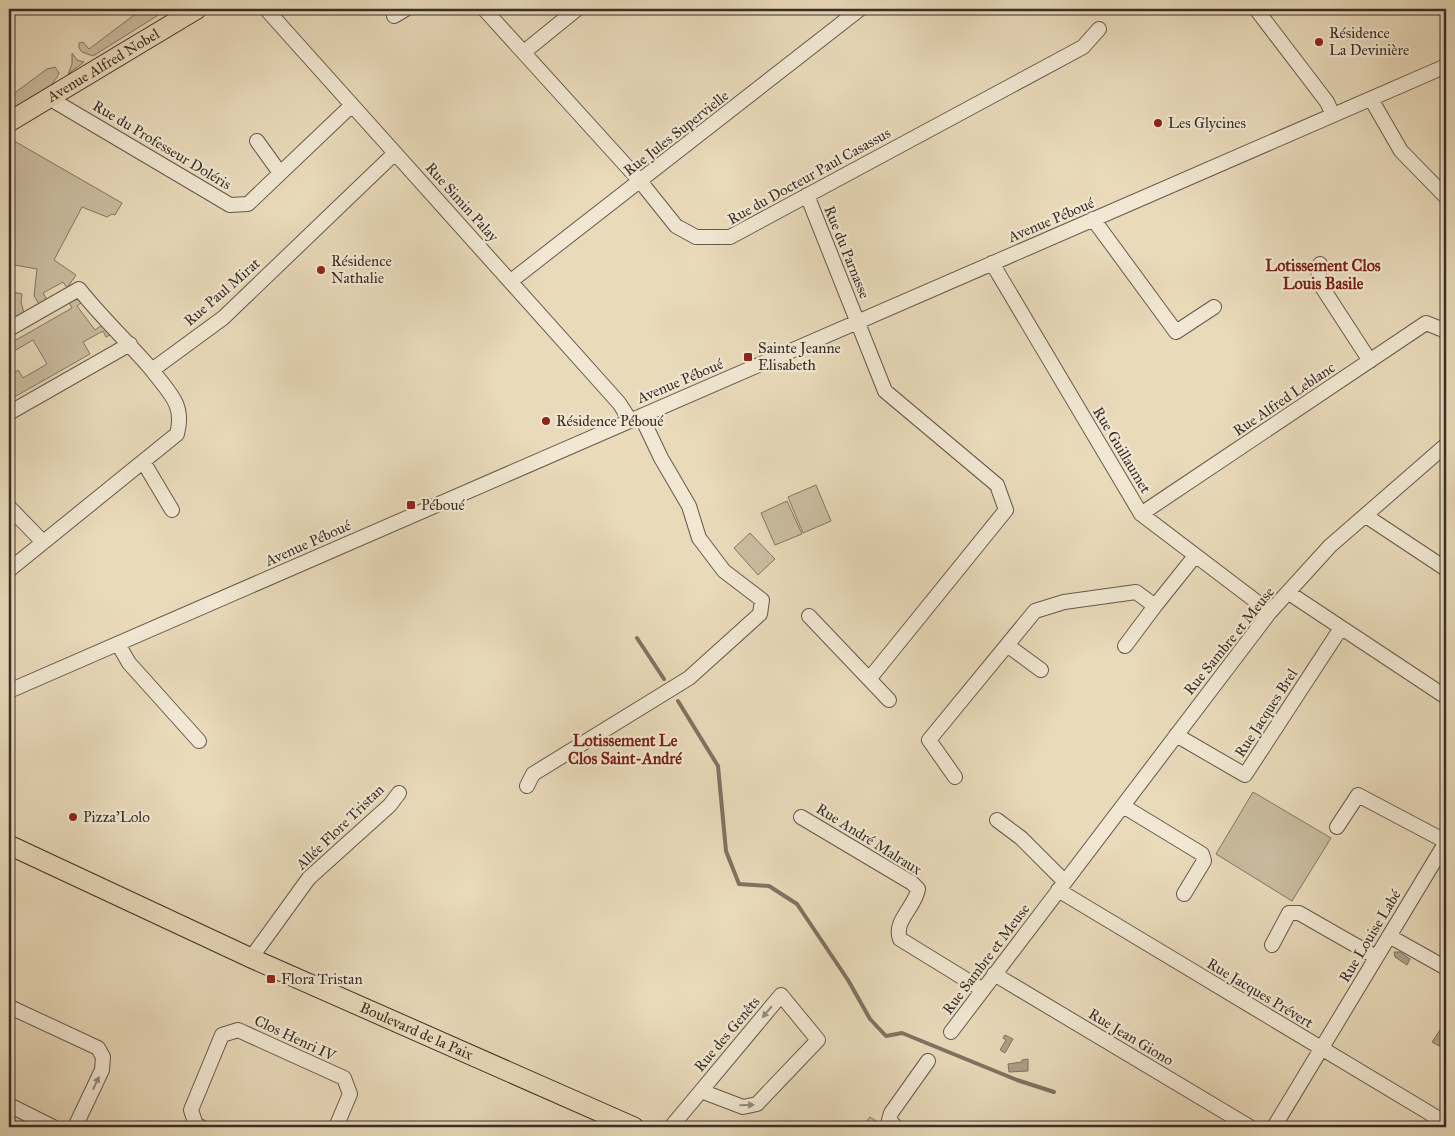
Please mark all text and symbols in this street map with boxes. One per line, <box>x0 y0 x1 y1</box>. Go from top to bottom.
street label: Avenue Alfred Nobel <box>43 24 163 106</box>
place label: Résidence La Devinière <box>1329 24 1409 59</box>
marker: Résidence La Devinière <box>1313 36 1325 48</box>
street label: Rue Jules Supervielle <box>620 86 733 180</box>
street label: Rue du Professeur Doléris <box>89 96 235 194</box>
place label: Les Glycines <box>1168 114 1246 132</box>
marker: Les Glycines <box>1152 117 1164 129</box>
street label: Rue du Docteur Paul Casassus <box>724 124 894 228</box>
street label: Rue Simin Palay <box>422 159 503 246</box>
street label: Avenue Péboué <box>1004 193 1098 247</box>
street label: Rue du Parnasse <box>820 203 874 301</box>
place label: Résidence Nathalie <box>331 252 392 287</box>
street label: Rue Paul Mirat <box>180 254 264 330</box>
district label: Lotissement Clos Louis Basile <box>1265 256 1381 293</box>
marker: Résidence Nathalie <box>315 264 327 276</box>
place label: Sainte Jeanne Elisabeth <box>758 339 841 374</box>
marker: Sainte Jeanne Elisabeth <box>742 351 754 363</box>
street label: Avenue Péboué <box>633 354 727 408</box>
street label: Rue Alfred Leblanc <box>1230 358 1338 440</box>
street label: Rue Guillaumet <box>1089 404 1155 497</box>
place label: Résidence Péboué <box>556 412 664 430</box>
marker: Résidence Péboué <box>540 415 552 427</box>
place label: Péboué <box>421 496 465 514</box>
marker: Péboué <box>405 499 417 511</box>
street label: Avenue Péboué <box>261 516 354 570</box>
street label: Rue Sambre et Meuse <box>1180 583 1278 699</box>
street label: Rue Jacques Brel <box>1231 665 1303 761</box>
district label: Lotissement Le Clos Saint-André <box>568 731 682 768</box>
street label: Allée Flore Tristan <box>292 781 388 874</box>
street label: Rue André Malraux <box>813 799 925 879</box>
place label: Pizza'Lolo <box>83 808 150 826</box>
marker: Pizza'Lolo <box>67 811 79 823</box>
street label: Rue Louise Labé <box>1335 886 1405 985</box>
street label: Rue Sambre et Meuse <box>939 900 1033 1018</box>
street label: Rue Jacques Prévert <box>1203 954 1317 1033</box>
place label: Flora Tristan <box>281 970 363 988</box>
marker: Flora Tristan <box>265 973 277 985</box>
street label: Rue des Genêts <box>690 993 764 1075</box>
street label: Boulevard de la Paix <box>357 998 476 1064</box>
street label: Rue Jean Giono <box>1085 1005 1177 1070</box>
one-way arrow <box>761 1006 772 1019</box>
street label: Clos Henri IV <box>251 1011 339 1065</box>
one-way arrow <box>92 1076 100 1090</box>
one-way arrow <box>739 1101 755 1109</box>

